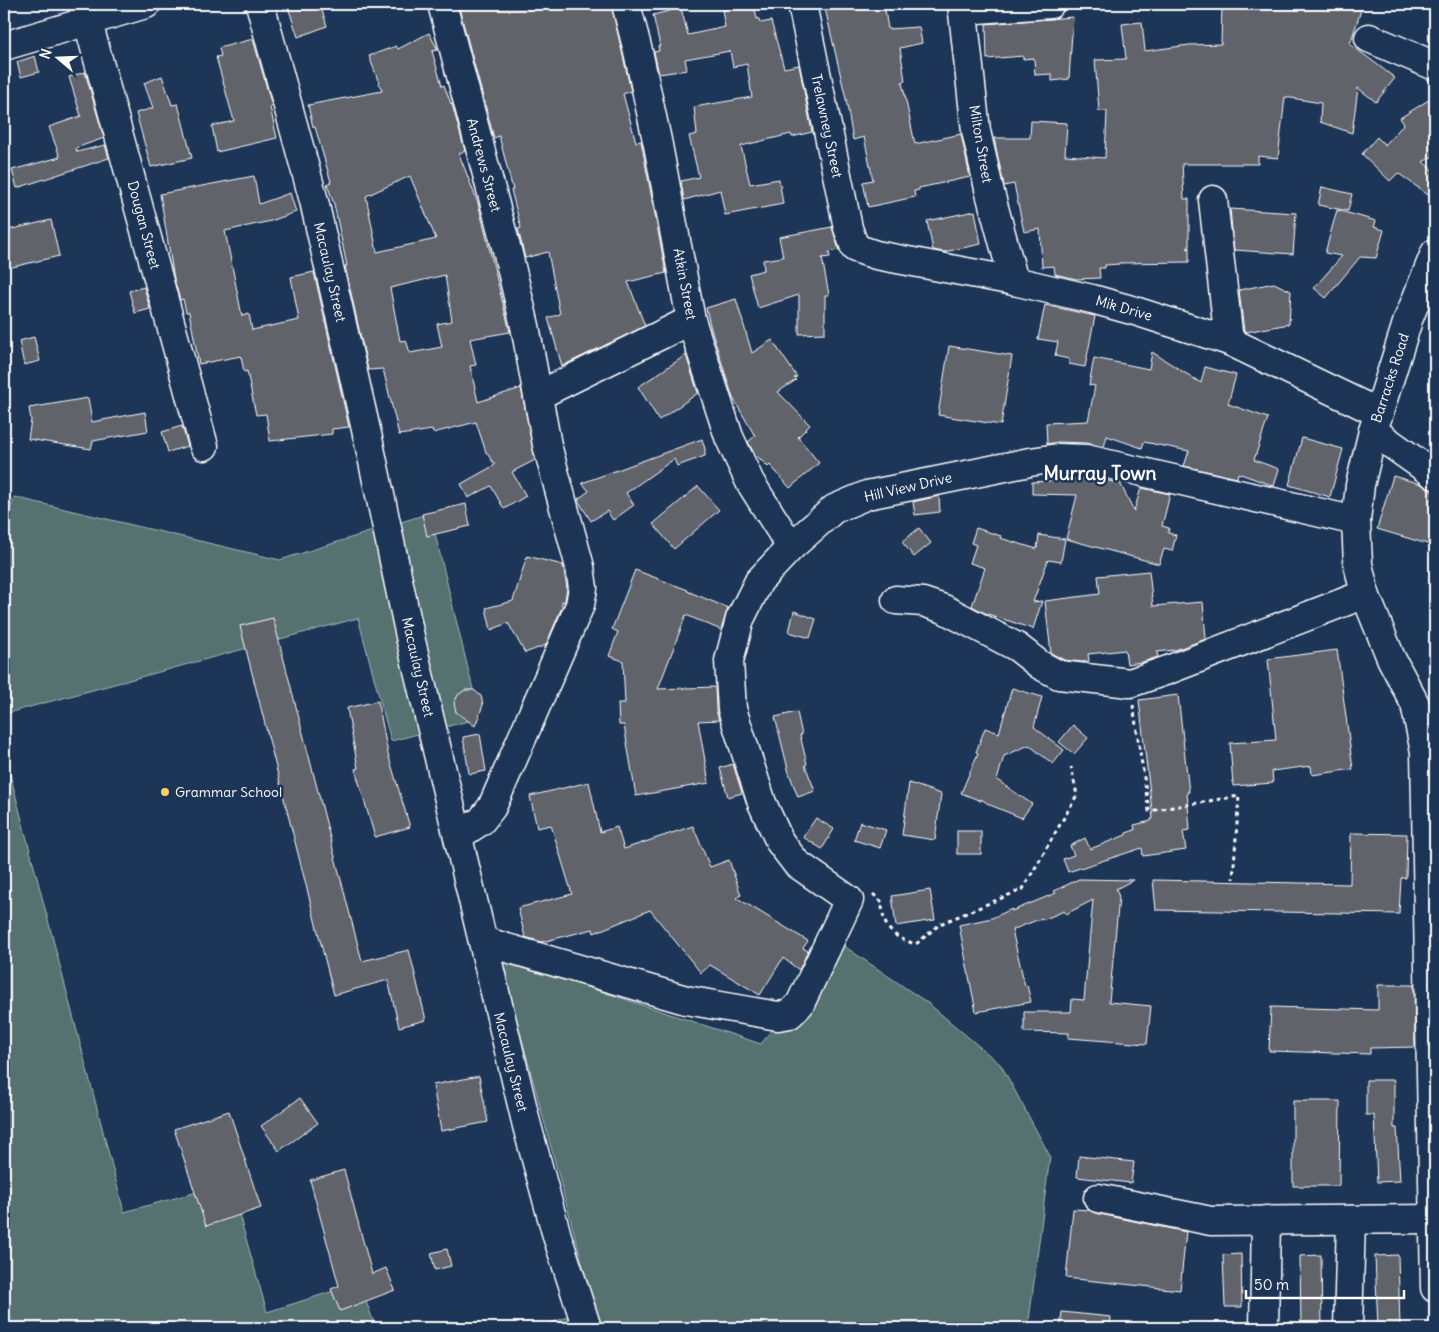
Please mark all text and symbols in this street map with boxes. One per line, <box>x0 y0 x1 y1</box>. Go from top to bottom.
north arrow <box>32 32 82 82</box>
text: N <box>36 46 56 61</box>
street label: Trelawney Street <box>807 72 847 180</box>
street label: Milton Street <box>965 104 997 185</box>
street label: Andrews Street <box>463 116 505 214</box>
street label: Dougan Street <box>124 179 164 271</box>
street label: Macaulay Street <box>310 220 350 324</box>
street label: Atkin Street <box>669 247 701 322</box>
street label: Mik Drive <box>1094 291 1154 325</box>
street label: Barracks Road <box>1367 331 1413 425</box>
district label: Murray Town <box>1043 461 1157 485</box>
street label: Hill View Drive <box>862 468 954 506</box>
street label: Macaulay Street <box>398 615 438 719</box>
place label: Grammar School <box>175 783 282 801</box>
marker: Grammar School <box>159 786 171 798</box>
street label: Macaulay Street <box>490 1010 532 1114</box>
scale bar <box>1246 1267 1404 1299</box>
text: 50 m <box>1254 1275 1289 1294</box>

